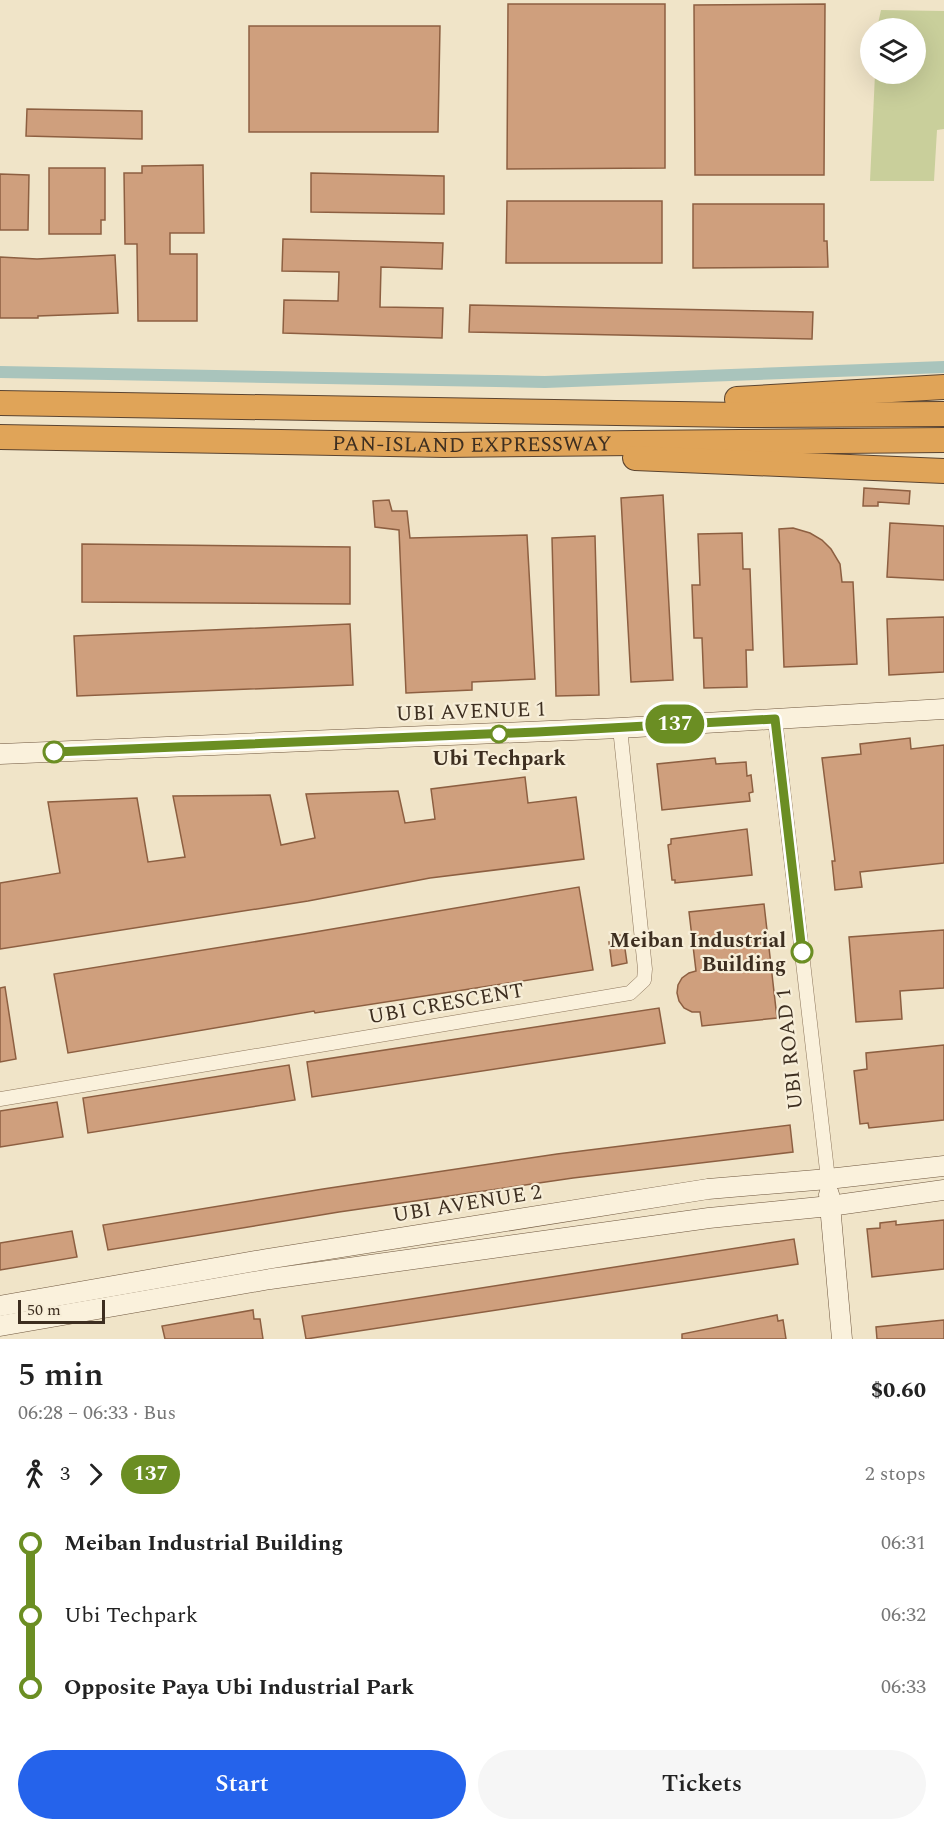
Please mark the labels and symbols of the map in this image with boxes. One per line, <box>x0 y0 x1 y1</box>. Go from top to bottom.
street label: PAN-ISLAND EXPRESSWAY <box>332 428 612 462</box>
street label: UBI AVENUE 1 <box>395 693 547 731</box>
line badge: 137 <box>640 704 710 744</box>
marker: Ubi Techpark <box>490 725 508 743</box>
unlabelled marker <box>43 741 65 763</box>
place label: Ubi Techpark <box>432 743 566 775</box>
place label: Meiban Industrial Building <box>609 925 786 981</box>
marker: Meiban Industrial Building <box>791 941 813 963</box>
street label: UBI CRESCENT <box>366 975 527 1033</box>
street label: UBI ROAD 1 <box>768 986 812 1111</box>
street label: UBI AVENUE 2 <box>390 1176 544 1232</box>
scale bar <box>18 1297 105 1324</box>

